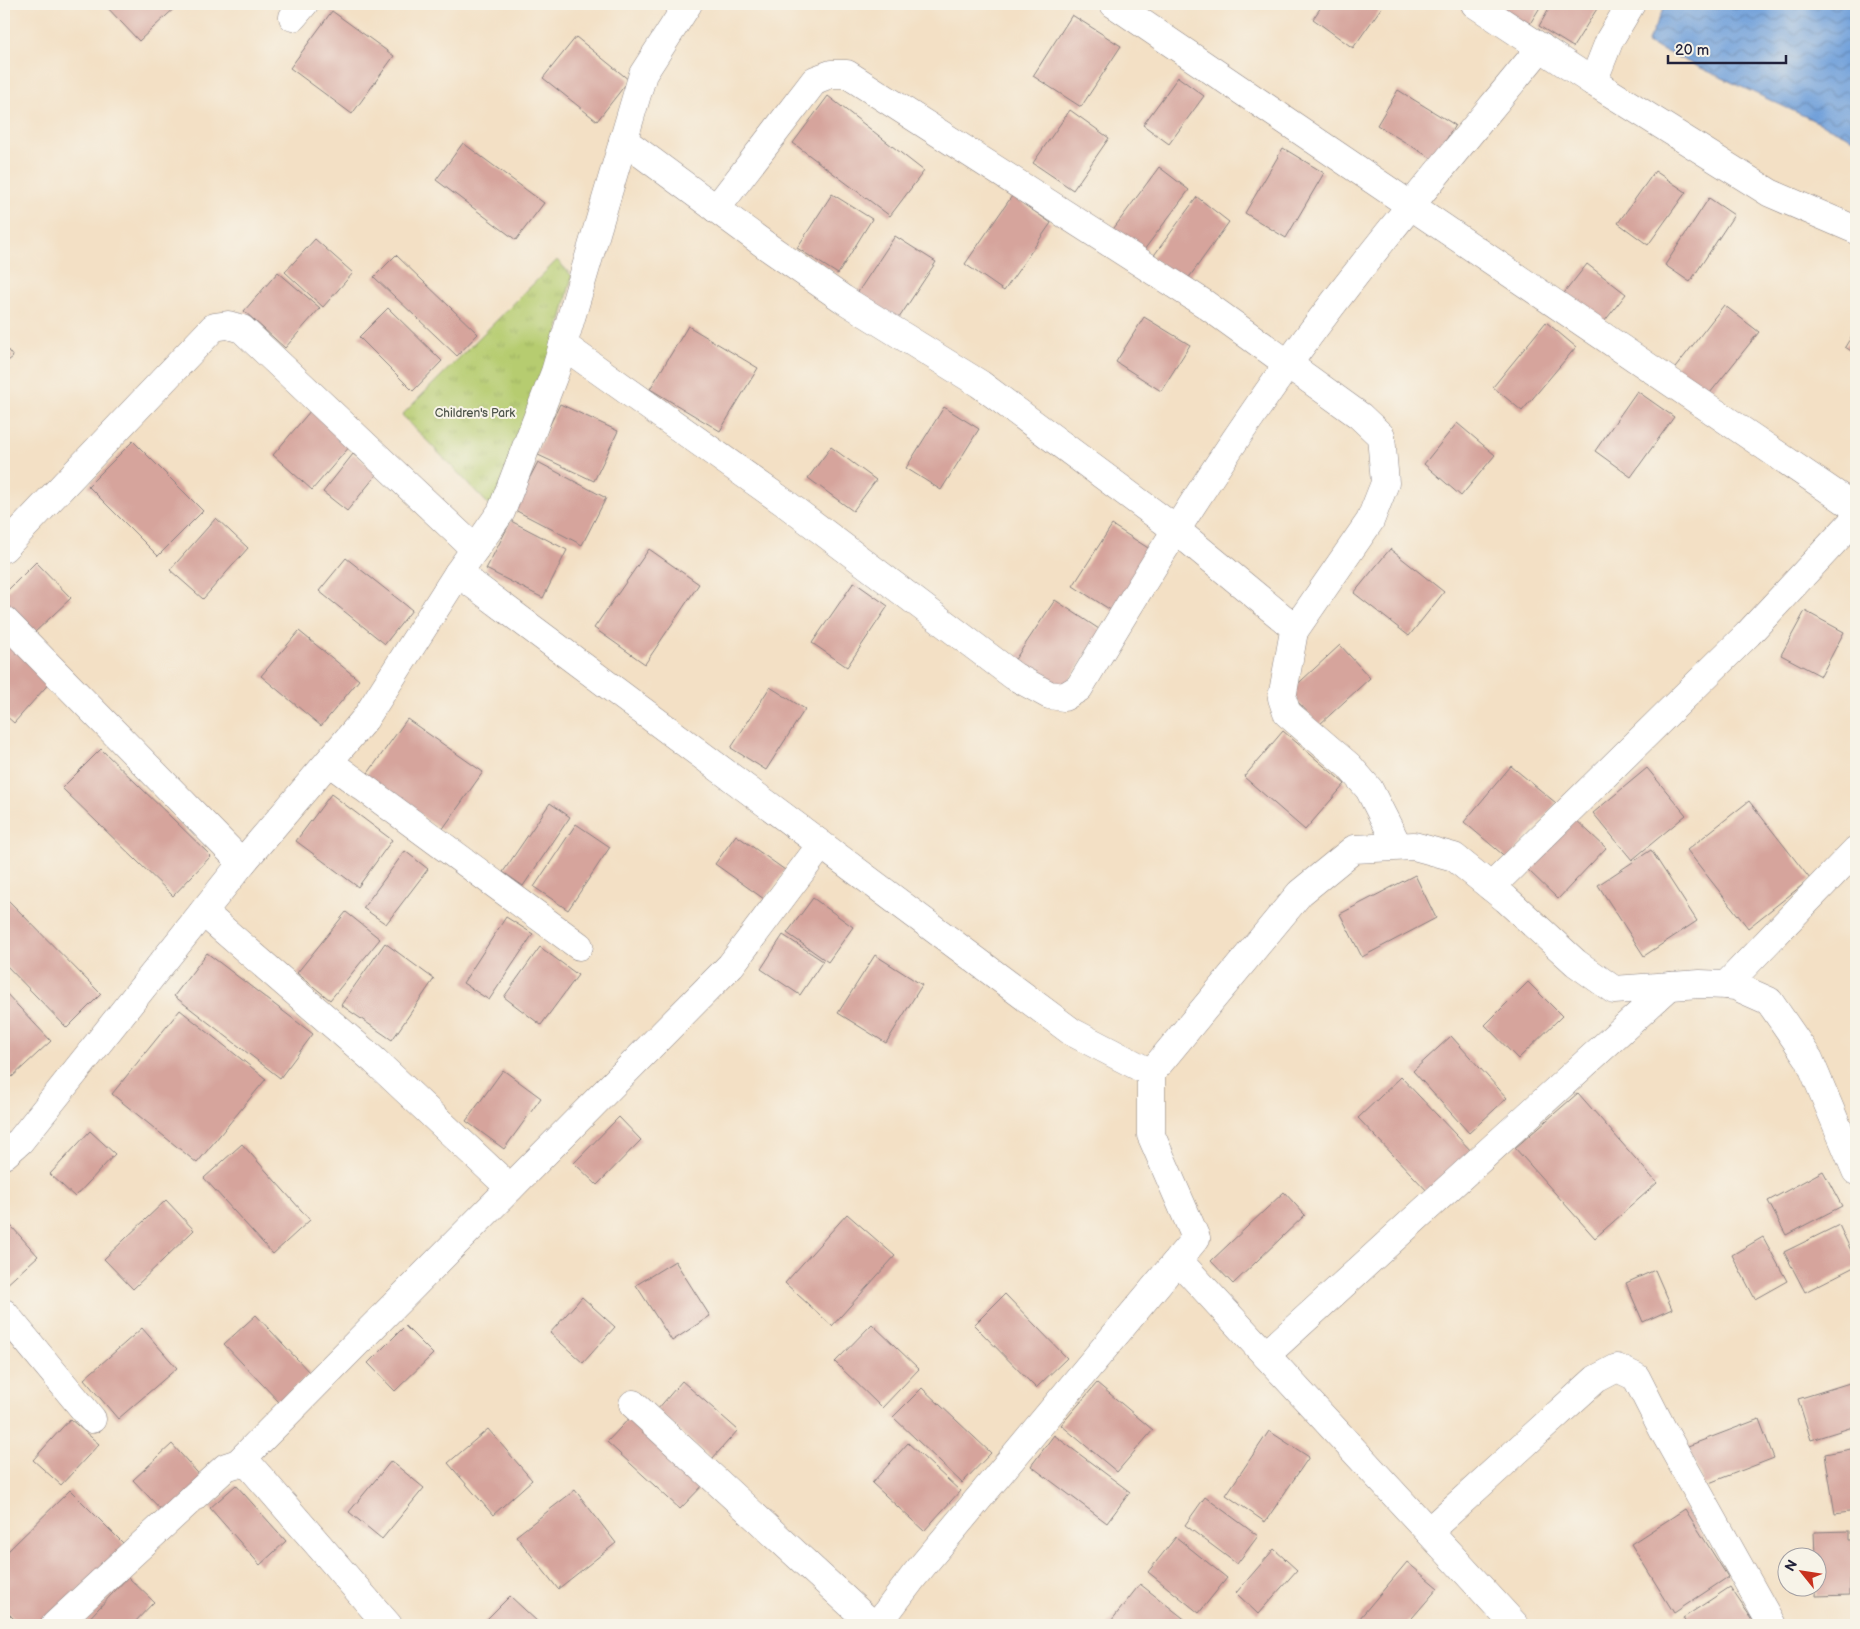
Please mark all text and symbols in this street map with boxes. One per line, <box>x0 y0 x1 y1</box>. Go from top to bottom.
scale bar <box>1668 32 1785 64</box>
text: 20 m <box>1675 41 1709 60</box>
park label: Children's Park <box>435 406 515 421</box>
north arrow <box>1778 1546 1828 1596</box>
text: N <box>1781 1557 1801 1575</box>

